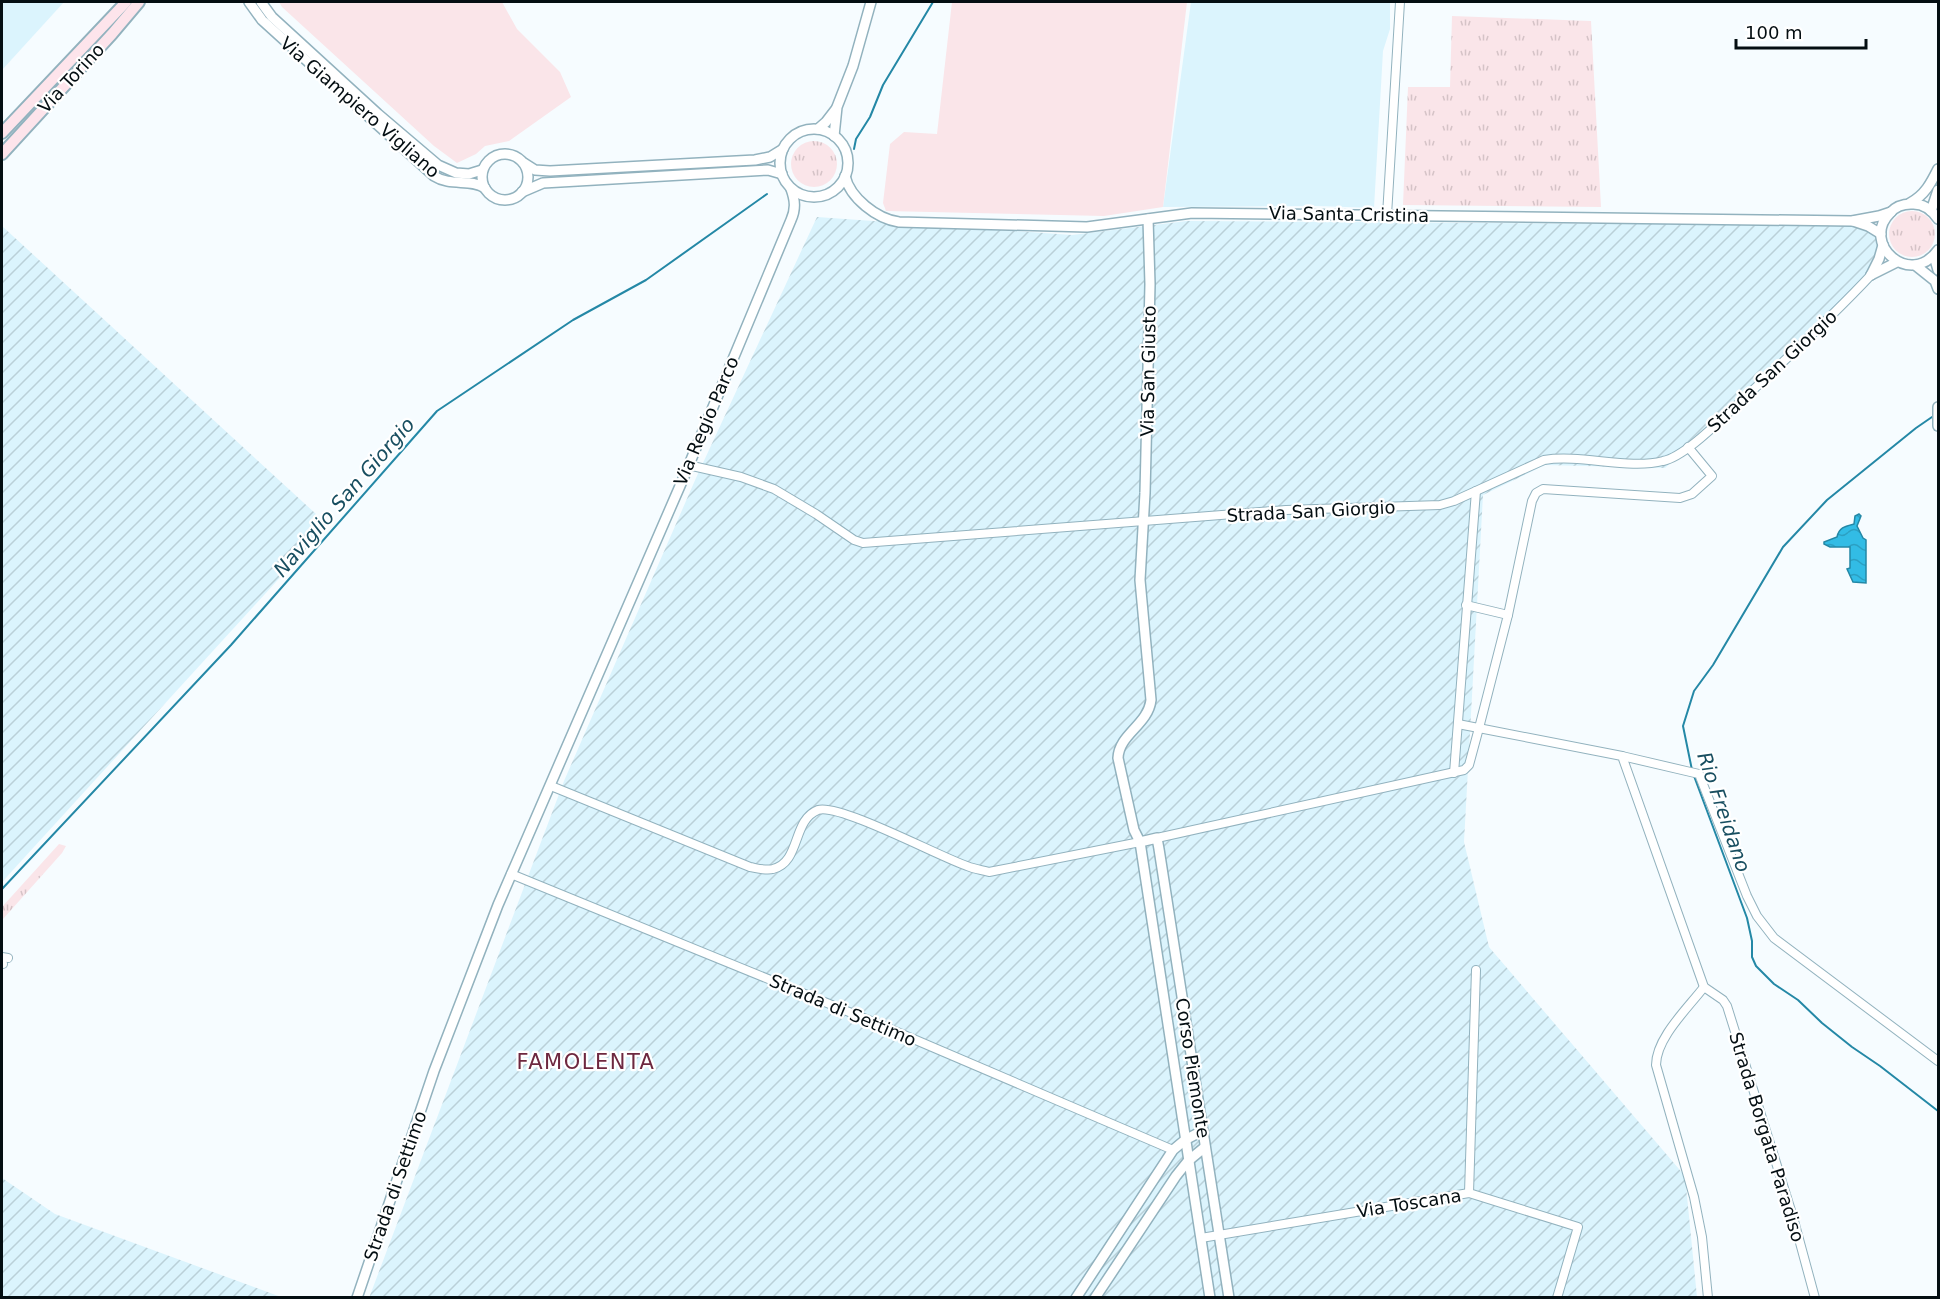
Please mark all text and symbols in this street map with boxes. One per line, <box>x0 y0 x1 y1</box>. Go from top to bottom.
scale bar <box>1736 12 1866 50</box>
text: 100 m <box>1745 22 1803 43</box>
street label: Via Giampiero Vigliano <box>276 32 444 182</box>
street label: Via Torino <box>33 39 109 117</box>
street label: Via Santa Cristina <box>1269 202 1429 226</box>
street label: Via San Giusto <box>1136 305 1160 437</box>
street label: Strada San Giorgio <box>1703 306 1841 436</box>
street label: Via Regio Parco <box>669 353 743 489</box>
water label: Naviglio San Giorgio <box>268 413 420 581</box>
street label: Strada San Giorgio <box>1226 496 1396 526</box>
water label: Rio Freidano <box>1692 749 1756 875</box>
street label: Strada di Settimo <box>766 970 920 1050</box>
street label: Corso Piemonte <box>1172 996 1214 1140</box>
street label: Strada Borgata Paradiso <box>1725 1030 1809 1244</box>
district label: FAMOLENTA <box>517 1050 655 1074</box>
street label: Strada di Settimo <box>359 1108 431 1264</box>
street label: Via Toscana <box>1355 1184 1463 1222</box>

